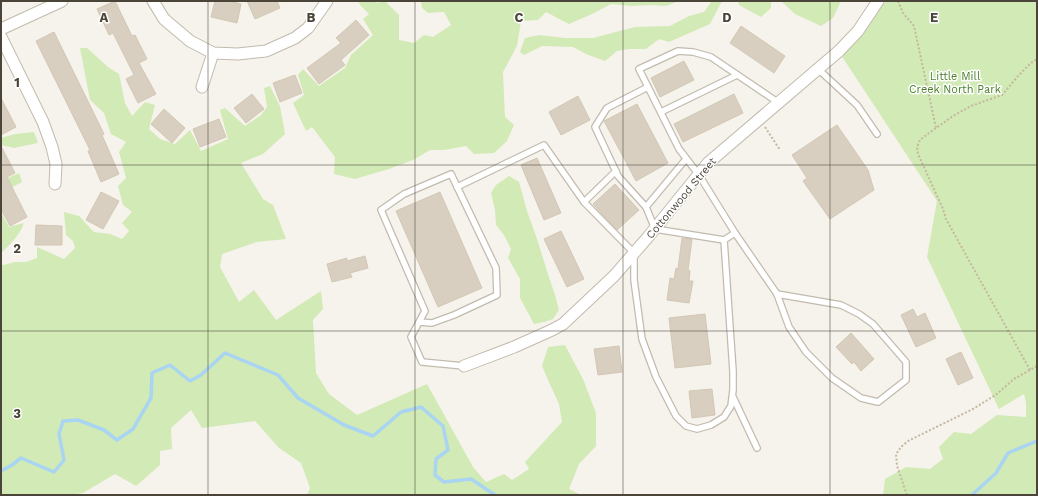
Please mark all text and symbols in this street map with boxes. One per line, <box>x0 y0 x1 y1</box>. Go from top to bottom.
text: A <box>100 10 109 25</box>
text: B <box>307 10 316 25</box>
text: C <box>515 10 524 25</box>
text: D <box>722 10 732 25</box>
text: E <box>930 10 938 25</box>
park label: Little Mill Creek North Park <box>909 70 1001 96</box>
text: 1 <box>14 75 20 90</box>
street label: Cottonwood Street <box>644 155 719 242</box>
text: 2 <box>13 241 21 256</box>
text: 3 <box>13 406 21 421</box>

